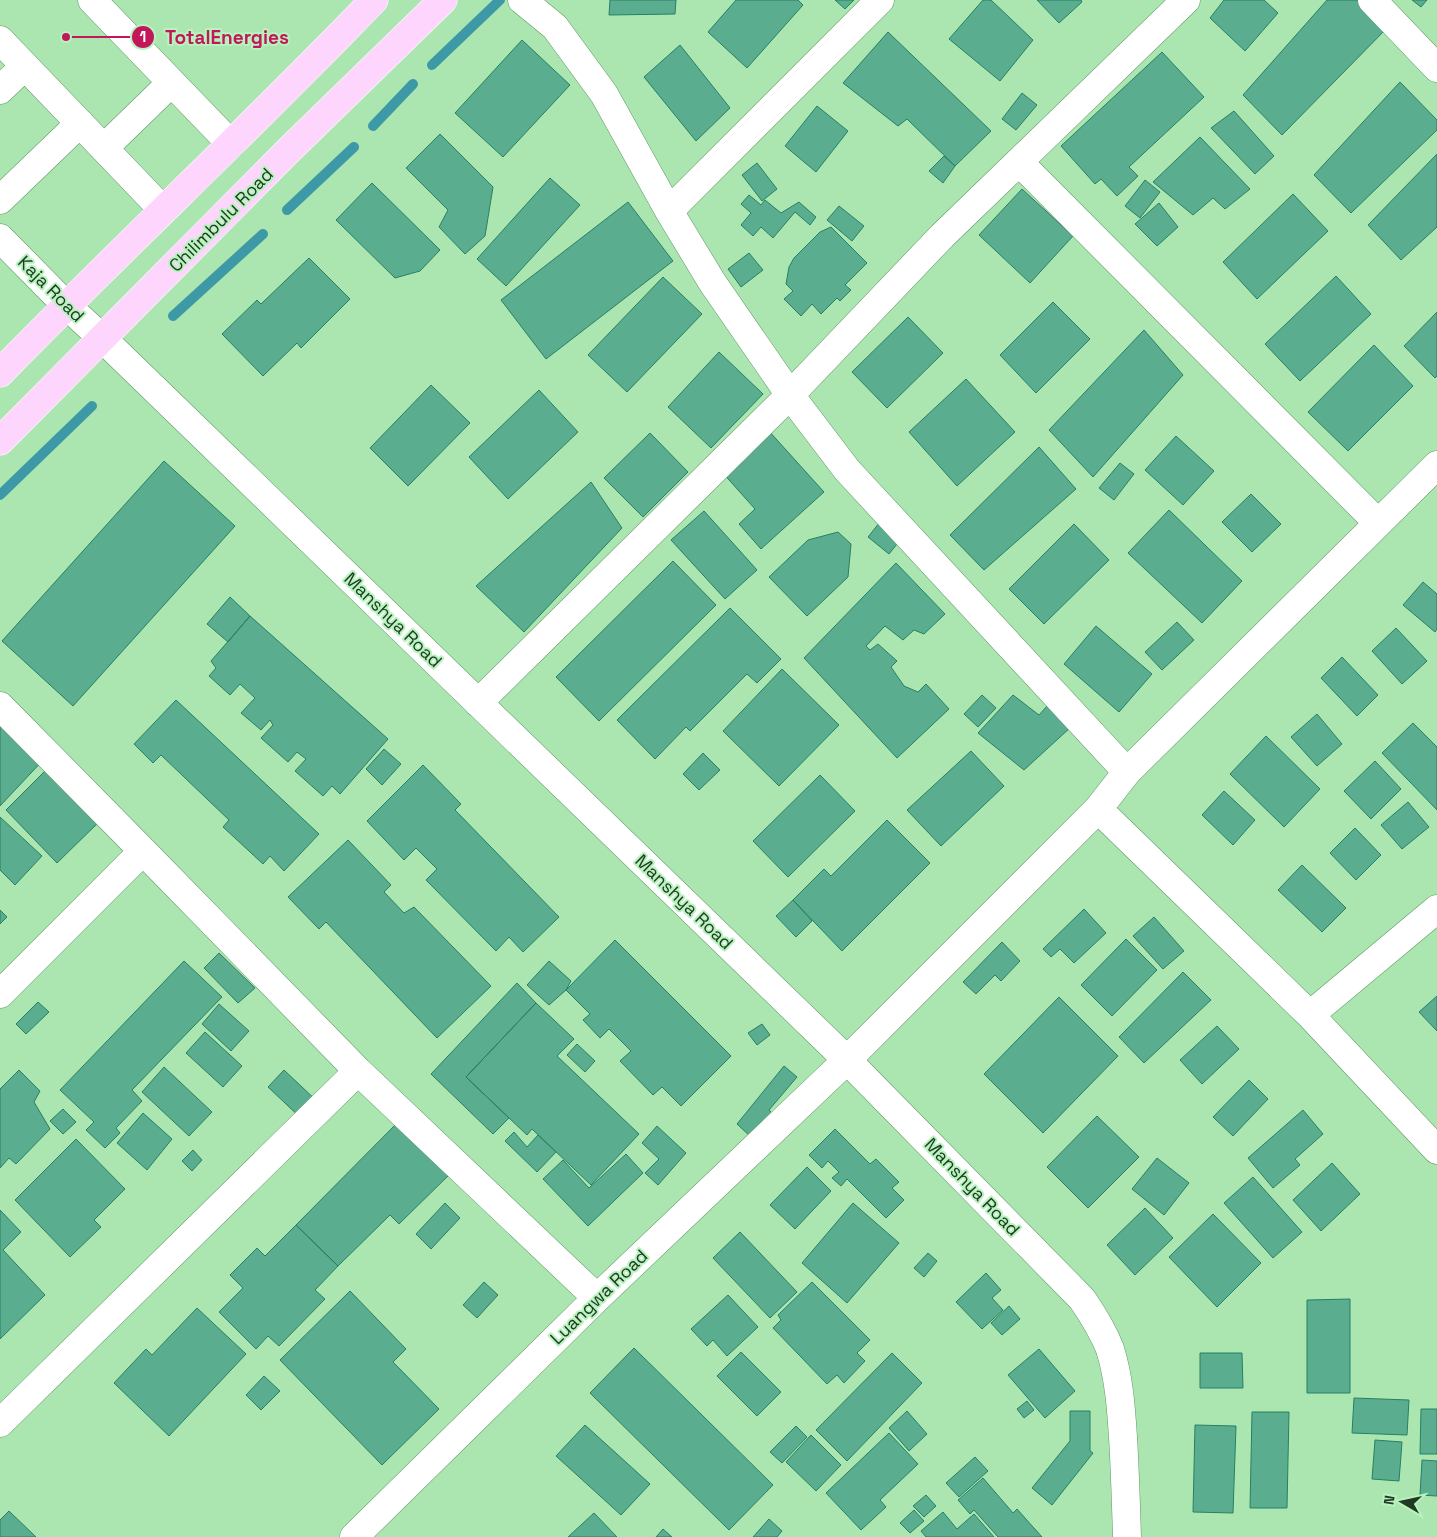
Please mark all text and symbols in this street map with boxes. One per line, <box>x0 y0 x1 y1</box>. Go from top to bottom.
callout: TotalEnergies <box>130 20 299 54</box>
text: TotalEnergies <box>165 25 289 50</box>
text: 1 <box>140 27 146 46</box>
street label: Chilimbulu Road <box>164 163 278 277</box>
street label: Kaja Road <box>13 250 90 327</box>
street label: Manshya Road <box>339 567 447 672</box>
street label: Manshya Road <box>630 849 738 954</box>
street label: Manshya Road <box>920 1133 1025 1241</box>
street label: Luangwa Road <box>545 1244 652 1349</box>
north arrow <box>1377 1477 1427 1527</box>
text: N <box>1380 1494 1399 1506</box>

